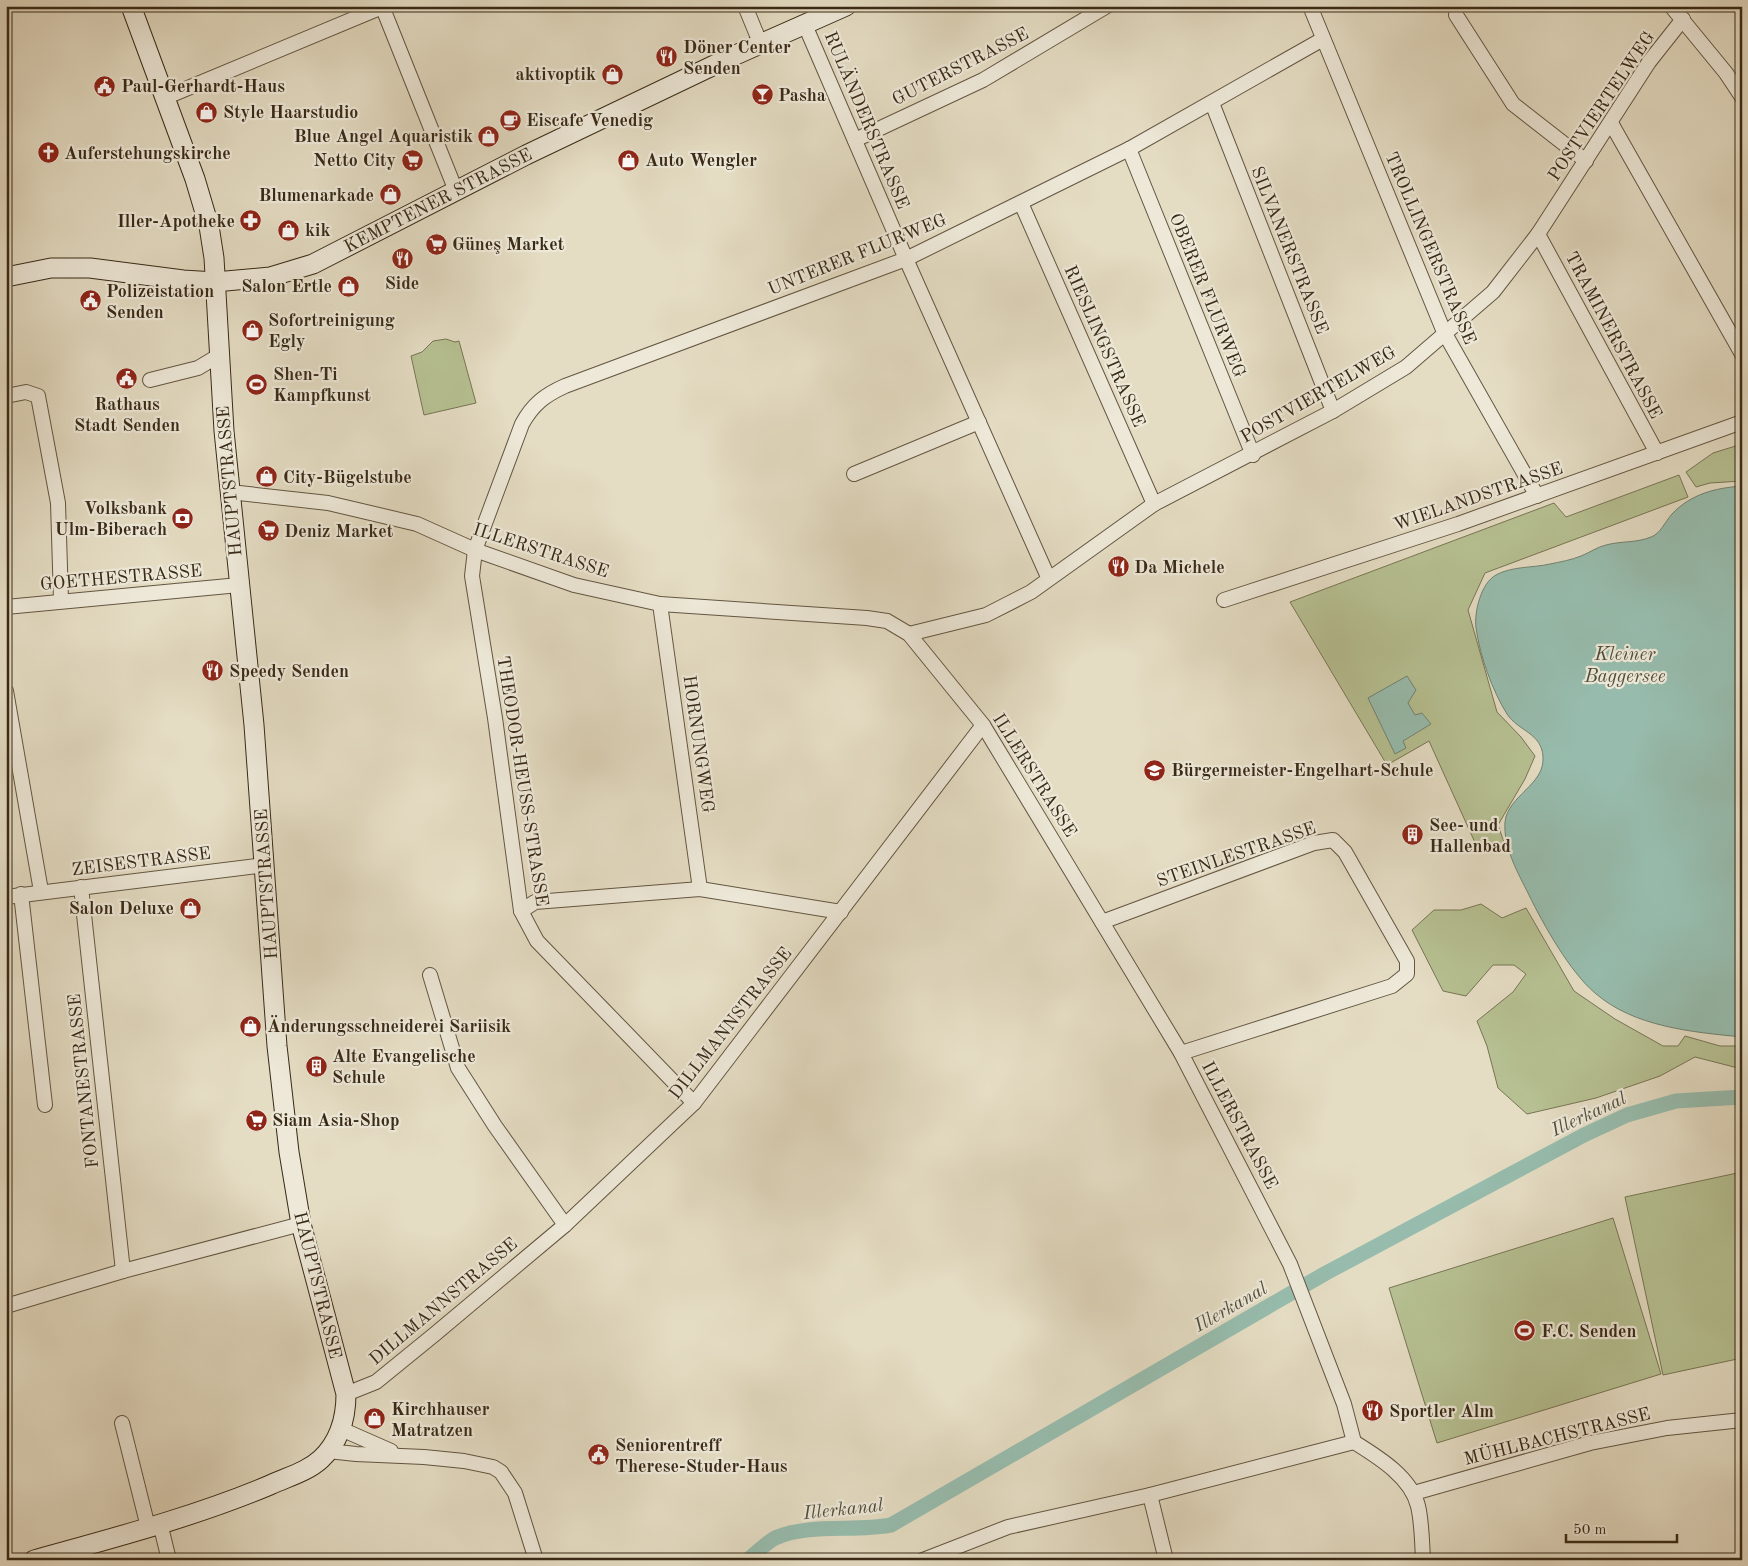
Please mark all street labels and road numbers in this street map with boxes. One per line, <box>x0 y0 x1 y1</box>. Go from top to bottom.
street label: GUTERSTRASSE <box>889 25 1032 109</box>
street label: RULÄNDERSTRASSE <box>821 28 914 212</box>
street label: POSTVIERTELWEG <box>1545 29 1659 185</box>
street label: KEMPTENER STRASSE <box>341 146 535 257</box>
street label: TROLLINGERSTRASSE <box>1381 150 1479 347</box>
street label: SILVANERSTRASSE <box>1247 164 1331 337</box>
street label: UNTERER FLURWEG <box>765 211 949 299</box>
street label: OBERER FLURWEG <box>1166 211 1248 380</box>
street label: TRAMINERSTRASSE <box>1561 249 1665 422</box>
street label: RIESLINGSTRASSE <box>1060 263 1148 430</box>
street label: POSTVIERTELWEG <box>1238 343 1399 447</box>
street label: HAUPTSTRASSE <box>214 405 246 557</box>
street label: WIELANDSTRASSE <box>1391 459 1565 534</box>
street label: ILLERSTRASSE <box>470 520 611 581</box>
street label: GOETHESTRASSE <box>39 562 203 594</box>
street label: THEODOR-HEUSS-STRASSE <box>493 655 551 908</box>
street label: HORNUNGWEG <box>679 674 717 814</box>
street label: ILLERSTRASSE <box>989 711 1079 840</box>
street label: HAUPTSTRASSE <box>253 808 281 960</box>
street label: STEINLESTRASSE <box>1154 819 1318 891</box>
street label: ZEISESTRASSE <box>70 845 212 879</box>
street label: DILLMANNSTRASSE <box>666 944 796 1103</box>
street label: FONTANESTRASSE <box>66 993 102 1169</box>
street label: ILLERSTRASSE <box>1198 1059 1280 1192</box>
street label: HAUPTSTRASSE <box>290 1210 344 1361</box>
street label: DILLMANNSTRASSE <box>366 1235 521 1369</box>
street label: MÜHLBACHSTRASSE <box>1461 1401 1652 1469</box>

